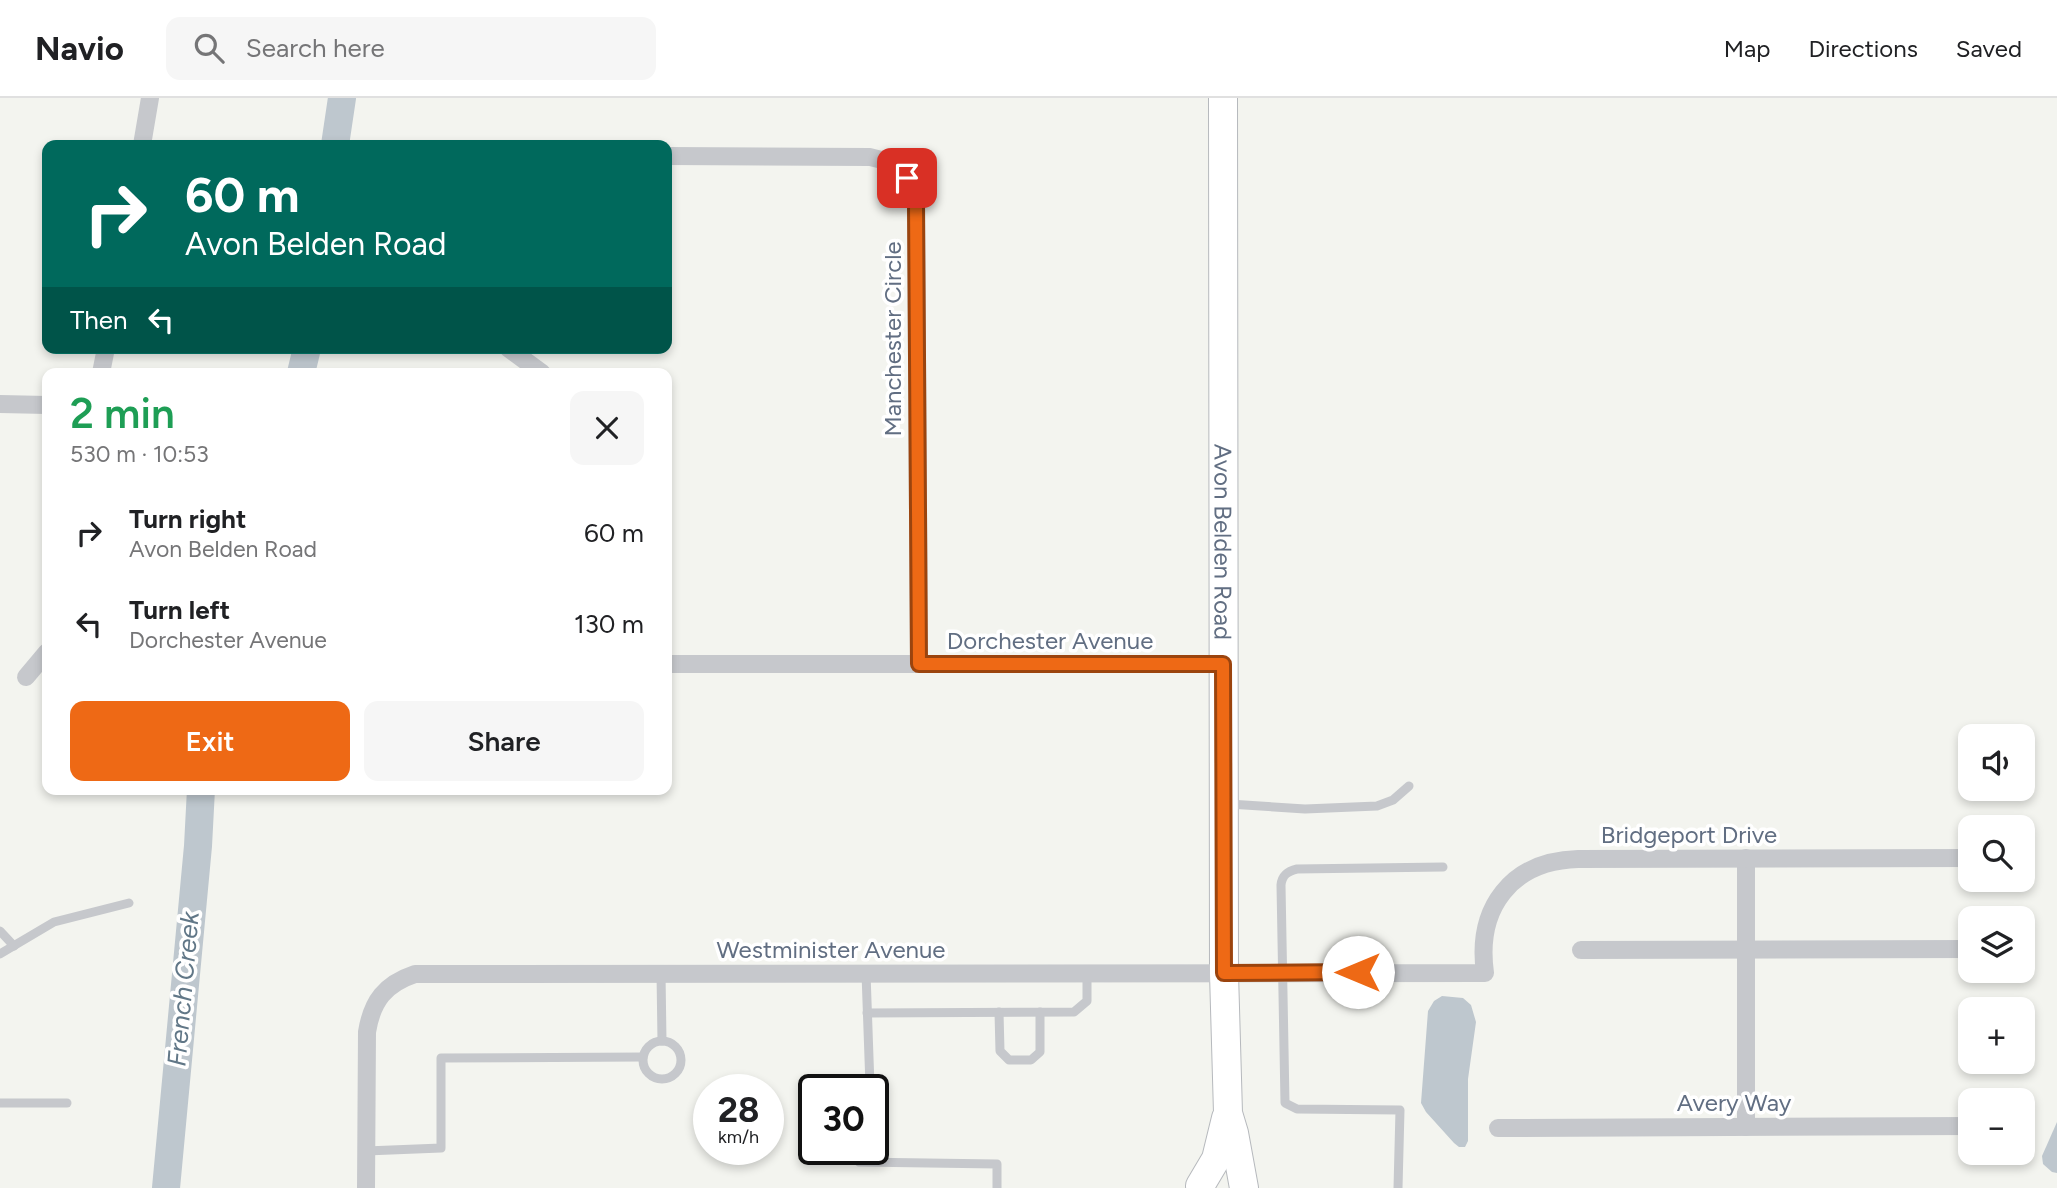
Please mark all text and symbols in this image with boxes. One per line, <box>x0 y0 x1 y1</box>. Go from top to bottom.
search box <box>166 17 656 80</box>
text: Navio <box>35 29 124 68</box>
icon: search <box>190 29 228 67</box>
text: Search here <box>246 32 385 64</box>
text: Map <box>1724 34 1770 63</box>
text: Directions <box>1808 34 1918 63</box>
text: Saved <box>1956 34 2022 63</box>
pin <box>877 148 937 208</box>
icon: arrive <box>888 159 926 197</box>
text: 60 m <box>185 165 300 224</box>
icon: right <box>70 168 161 259</box>
text: Avon Belden Road <box>185 225 447 263</box>
street label: Manchester Circle <box>878 241 907 437</box>
icon: left <box>142 301 180 339</box>
text: Then <box>70 304 128 336</box>
text: 2 min <box>70 388 175 439</box>
button: close <box>570 391 644 465</box>
text: 530 m · 10:53 <box>70 440 209 468</box>
street label: Avon Belden Road <box>1209 444 1238 640</box>
text: Turn right <box>129 503 246 535</box>
icon: right <box>70 514 108 552</box>
text: 60 m <box>584 517 644 549</box>
text: Avon Belden Road <box>129 535 317 563</box>
text: Turn left <box>129 594 230 626</box>
icon: left <box>70 605 108 643</box>
text: 130 m <box>574 608 644 640</box>
text: Dorchester Avenue <box>129 626 327 654</box>
street label: Dorchester Avenue <box>947 626 1153 655</box>
button: Exit <box>70 701 350 781</box>
button: Share <box>364 701 644 781</box>
map controls <box>1958 724 2035 1165</box>
button: sound <box>1958 724 2035 801</box>
button: search <box>1958 815 2035 892</box>
street label: Bridgeport Drive <box>1601 820 1777 849</box>
button: layers <box>1958 906 2035 983</box>
water label: French Creek <box>160 909 206 1068</box>
street label: Westminister Avenue <box>717 935 945 964</box>
position arrow <box>1321 935 1395 1009</box>
button: + <box>1958 997 2035 1074</box>
speed limit sign: 30 <box>798 1074 889 1165</box>
street label: Avery Way <box>1677 1088 1792 1117</box>
button: − <box>1958 1088 2035 1165</box>
text: 28 <box>718 1089 759 1131</box>
text: km/h <box>718 1126 759 1148</box>

